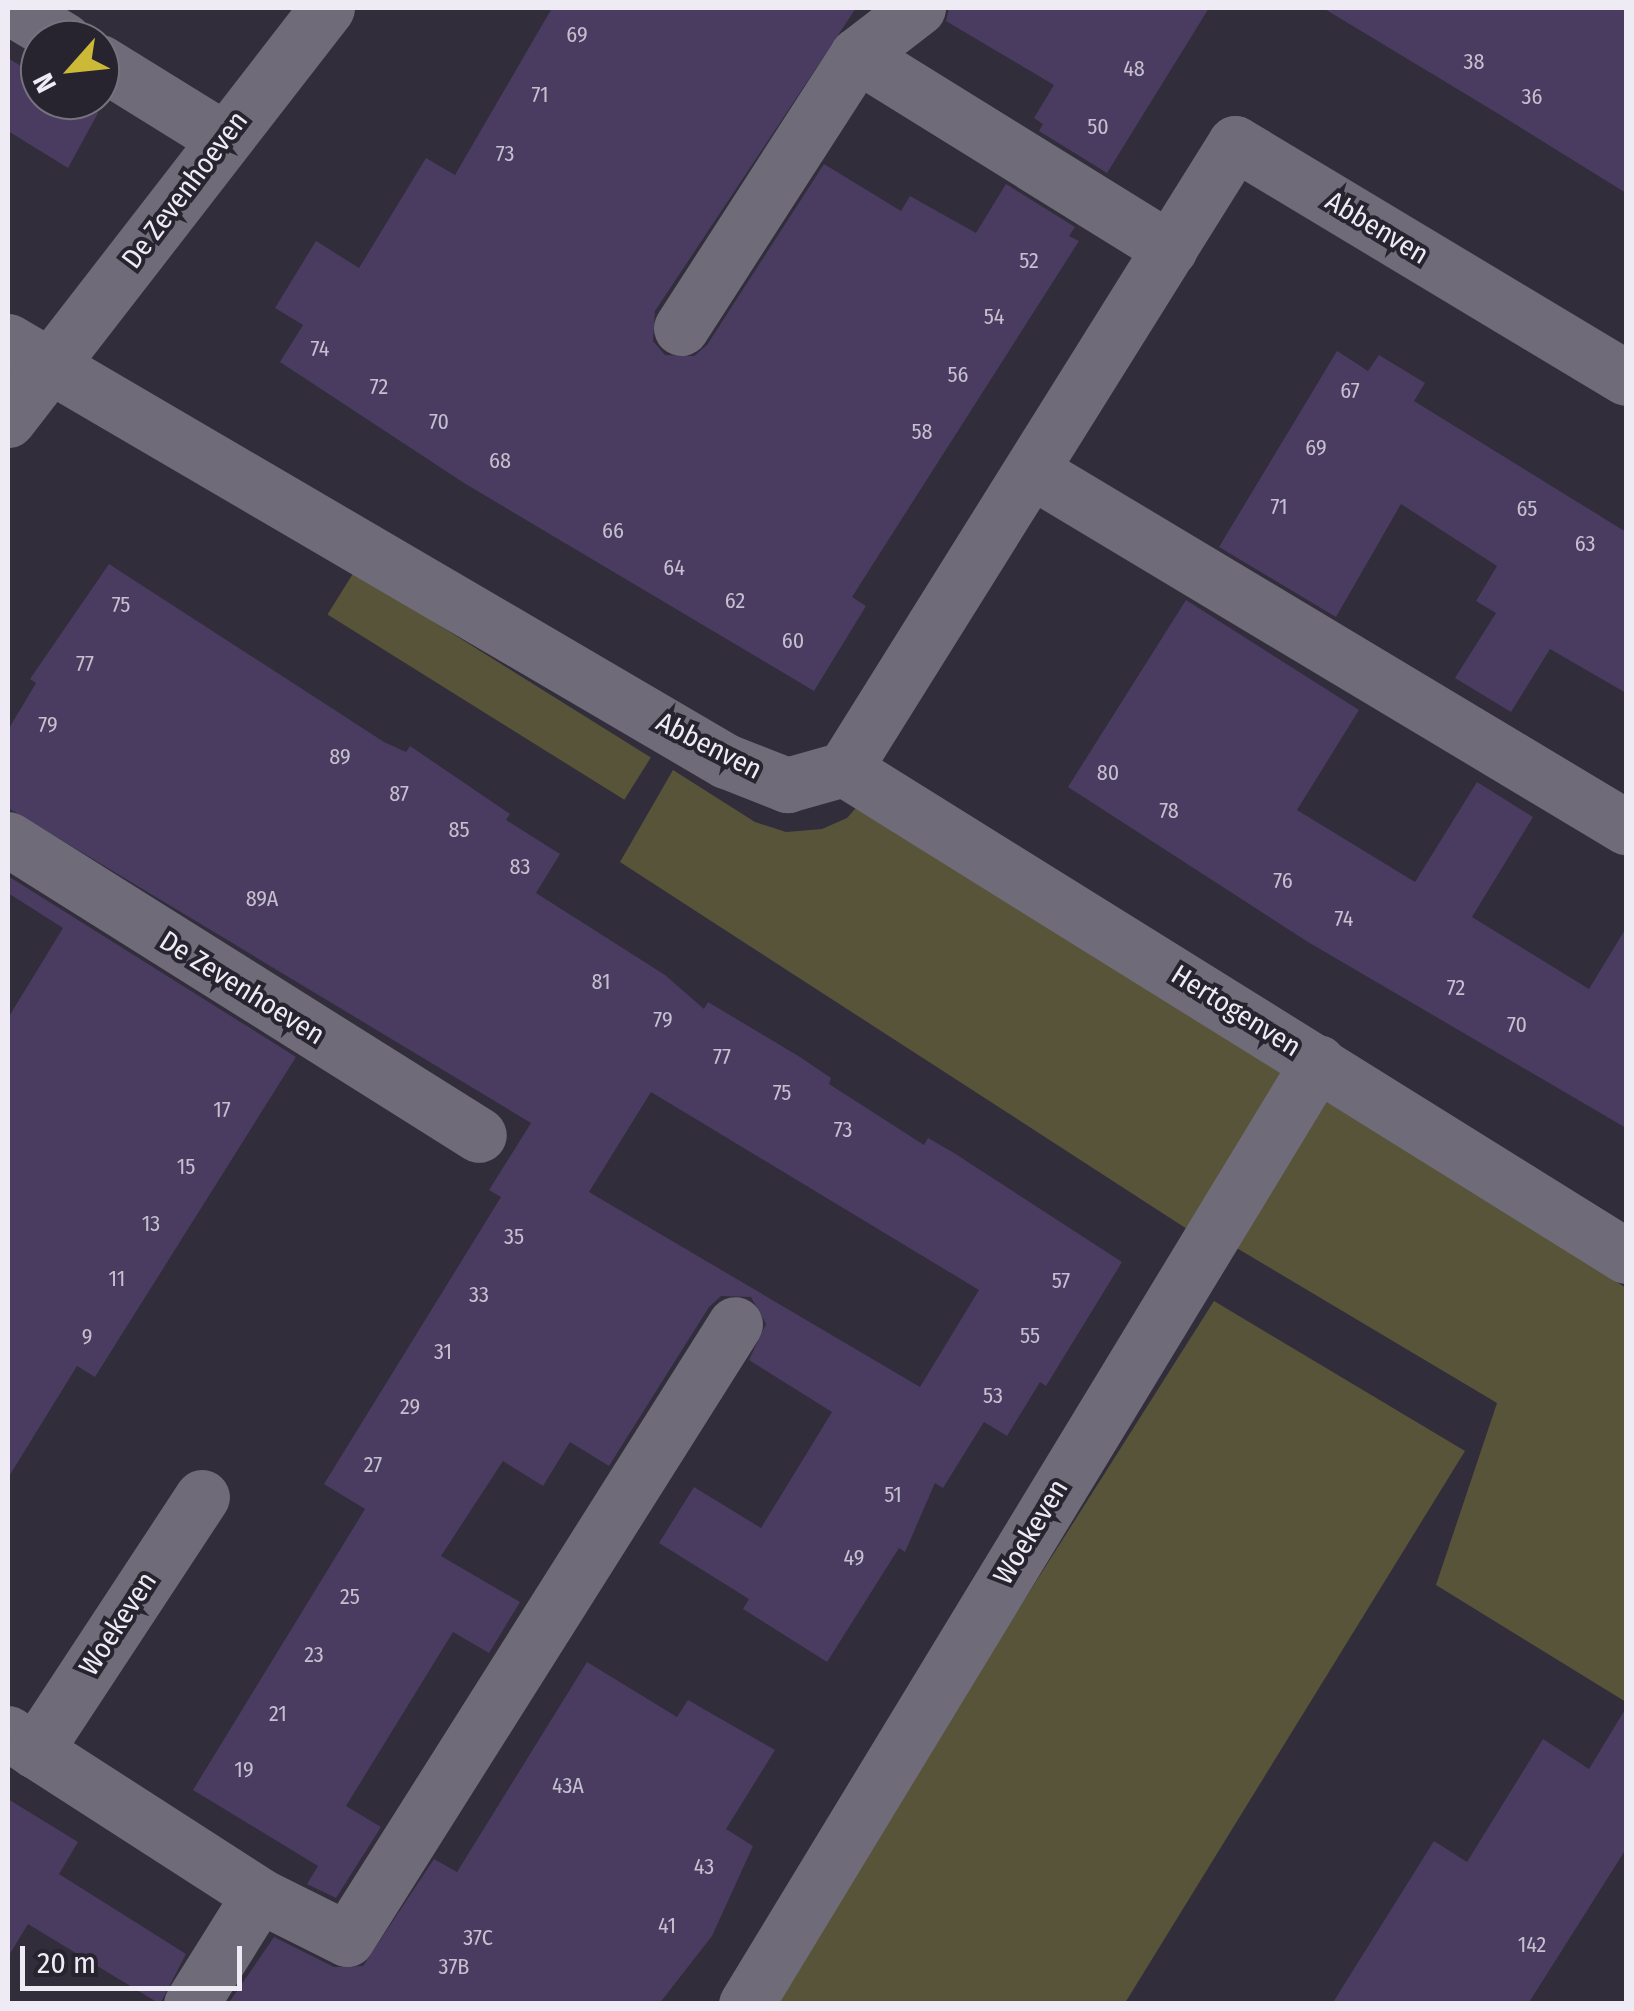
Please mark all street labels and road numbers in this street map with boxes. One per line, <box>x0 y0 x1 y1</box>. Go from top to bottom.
street label: De Zevenhoeven <box>115 105 255 275</box>
street label: Abbenven <box>1320 184 1434 272</box>
street label: Abbenven <box>651 705 767 787</box>
street label: De Zevenhoeven <box>153 924 331 1052</box>
street label: Hertogenven <box>1165 958 1307 1064</box>
street label: Woekeven <box>987 1473 1075 1591</box>
street label: Woekeven <box>72 1566 164 1682</box>

